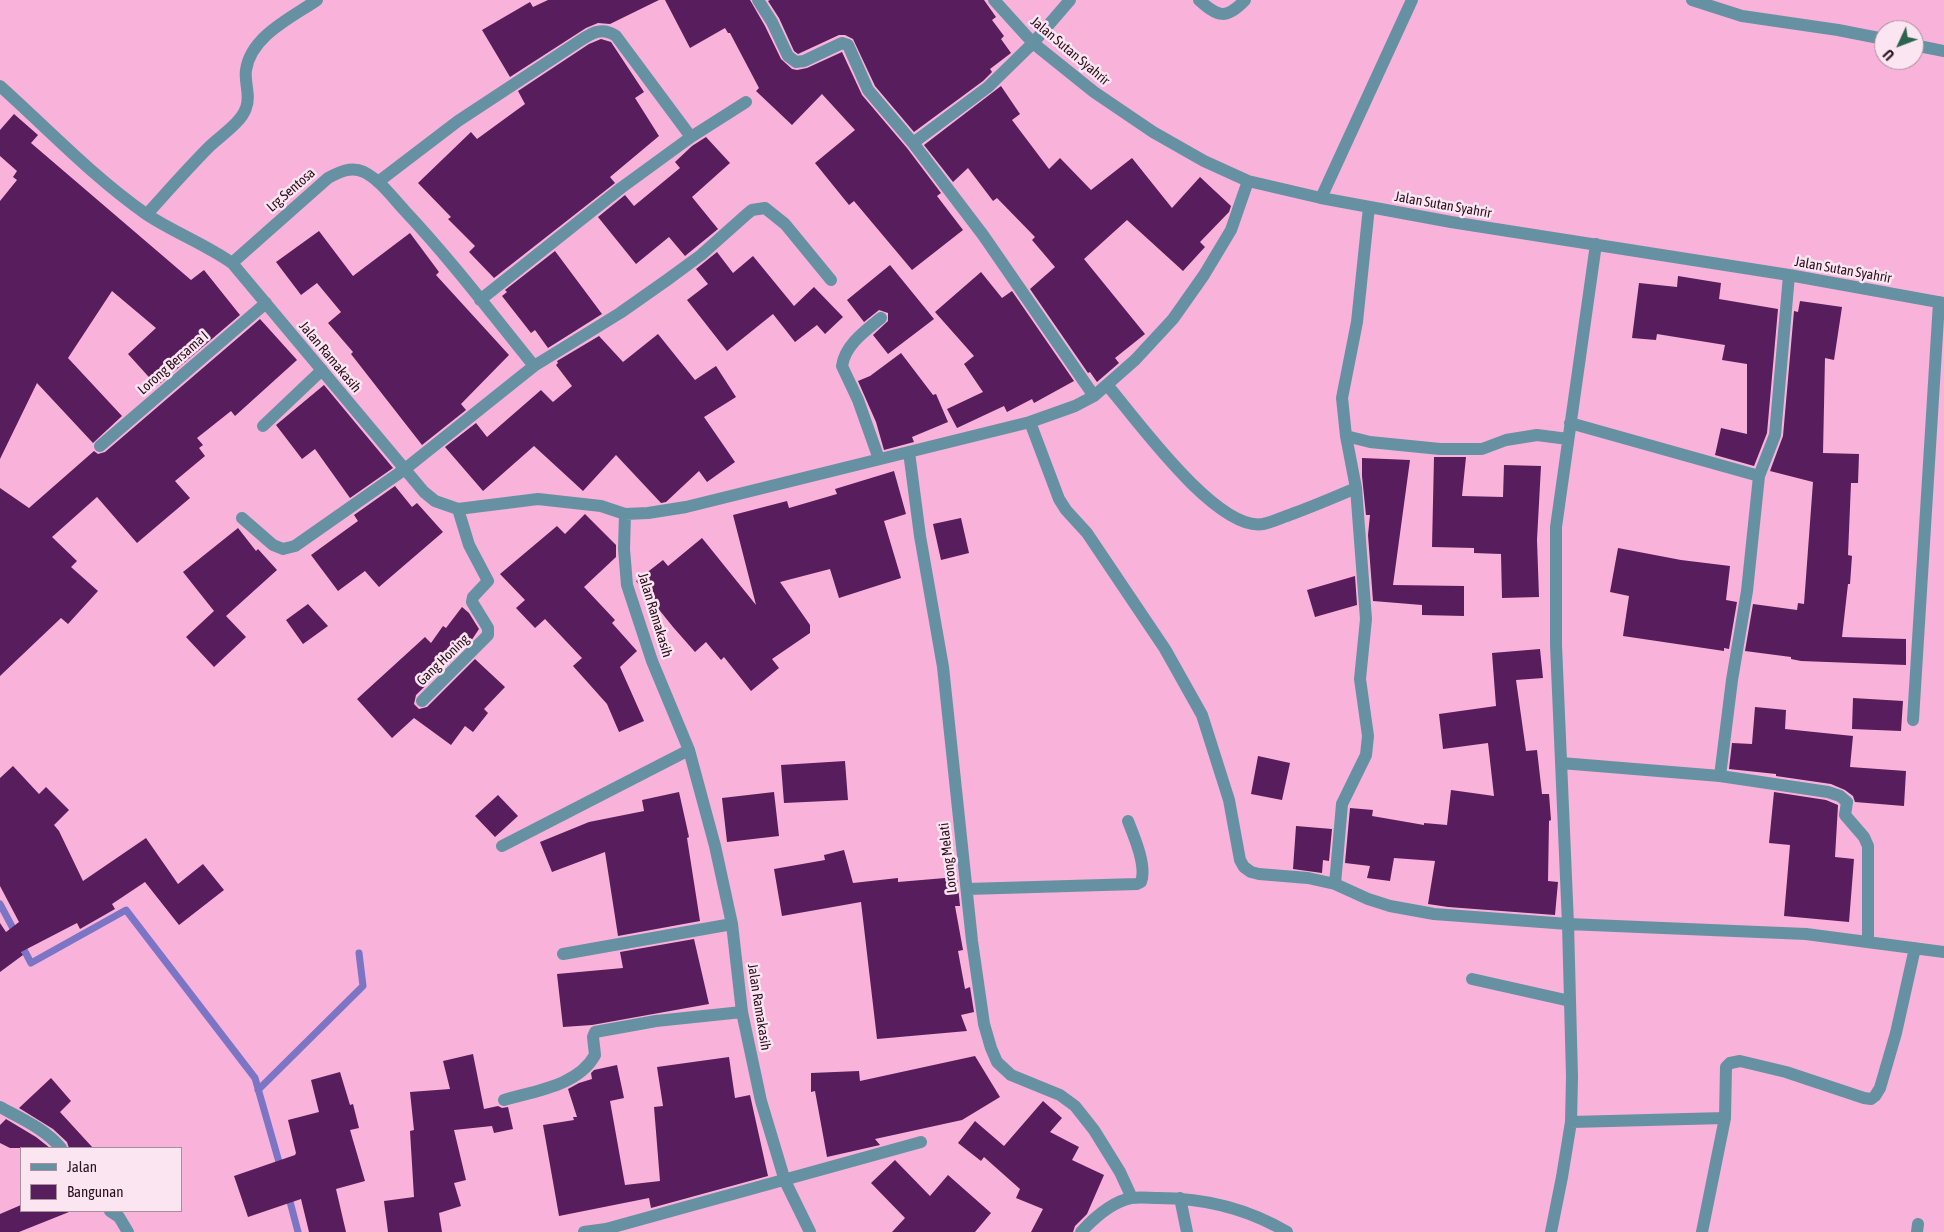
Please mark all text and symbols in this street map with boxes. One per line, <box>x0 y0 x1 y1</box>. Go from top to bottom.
street label: Jalan Sutan Syahrir <box>1027 13 1113 89</box>
north arrow <box>1874 20 1924 70</box>
text: U <box>1880 46 1897 63</box>
street label: Lrg.Sentosa <box>263 164 319 216</box>
street label: Jalan Sutan Syahrir <box>1393 188 1493 222</box>
street label: Jalan Sutan Syahrir <box>1793 253 1893 287</box>
street label: Jalan Ramakasih <box>295 318 365 396</box>
street label: Lorong Bersama I <box>134 328 212 398</box>
street label: Jalan Ramakasih <box>634 571 676 659</box>
street label: Gang Honing <box>413 631 473 689</box>
street label: Lorong Melati <box>935 822 961 894</box>
street label: Jalan Ramakasih <box>744 962 774 1052</box>
legend <box>20 1147 182 1212</box>
text: Jalan <box>67 1158 97 1175</box>
text: Bangunan <box>67 1183 124 1200</box>

